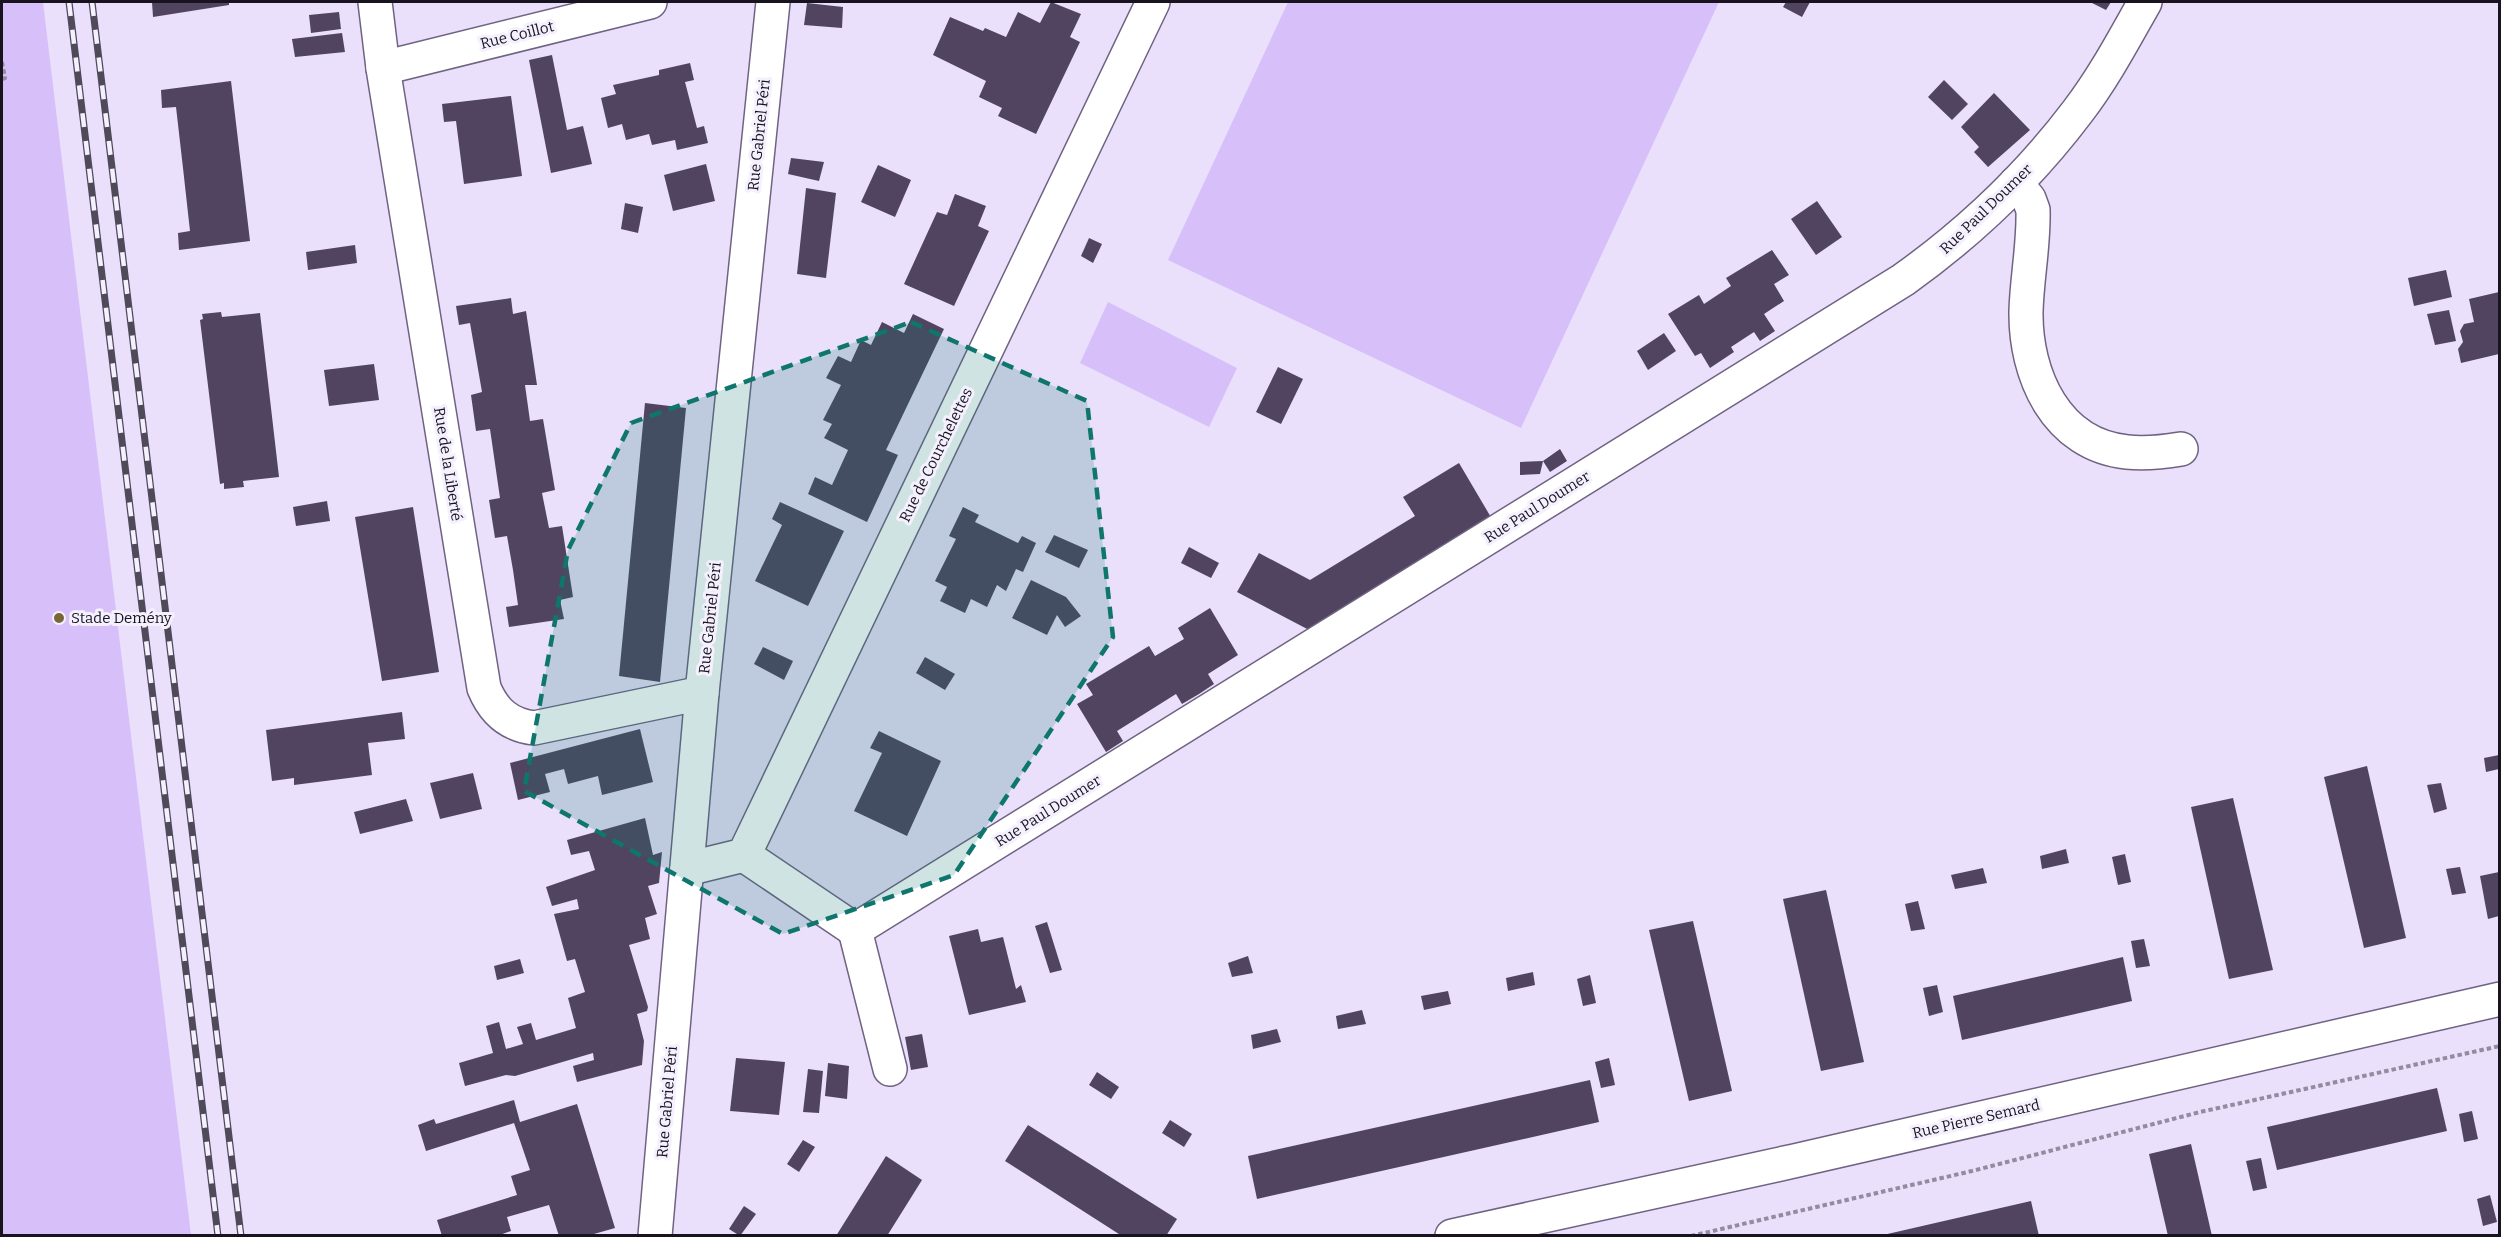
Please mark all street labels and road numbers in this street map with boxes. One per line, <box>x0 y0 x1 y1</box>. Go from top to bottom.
street label: Rue Coillot <box>478 17 556 53</box>
street label: Rue Gabriel Péri <box>744 78 774 192</box>
street label: Rue Paul Doumer <box>1936 160 2036 258</box>
street label: Rue de Courchelettes <box>896 385 976 525</box>
street label: Rue de la Liberté <box>430 406 466 522</box>
street label: Rue Paul Doumer <box>1481 467 1593 547</box>
street label: Rue Gabriel Péri <box>695 561 725 675</box>
street label: Rue Paul Doumer <box>992 771 1104 851</box>
street label: Rue Gabriel Péri <box>653 1045 681 1159</box>
street label: Rue Pierre Semard <box>1911 1096 2042 1142</box>

